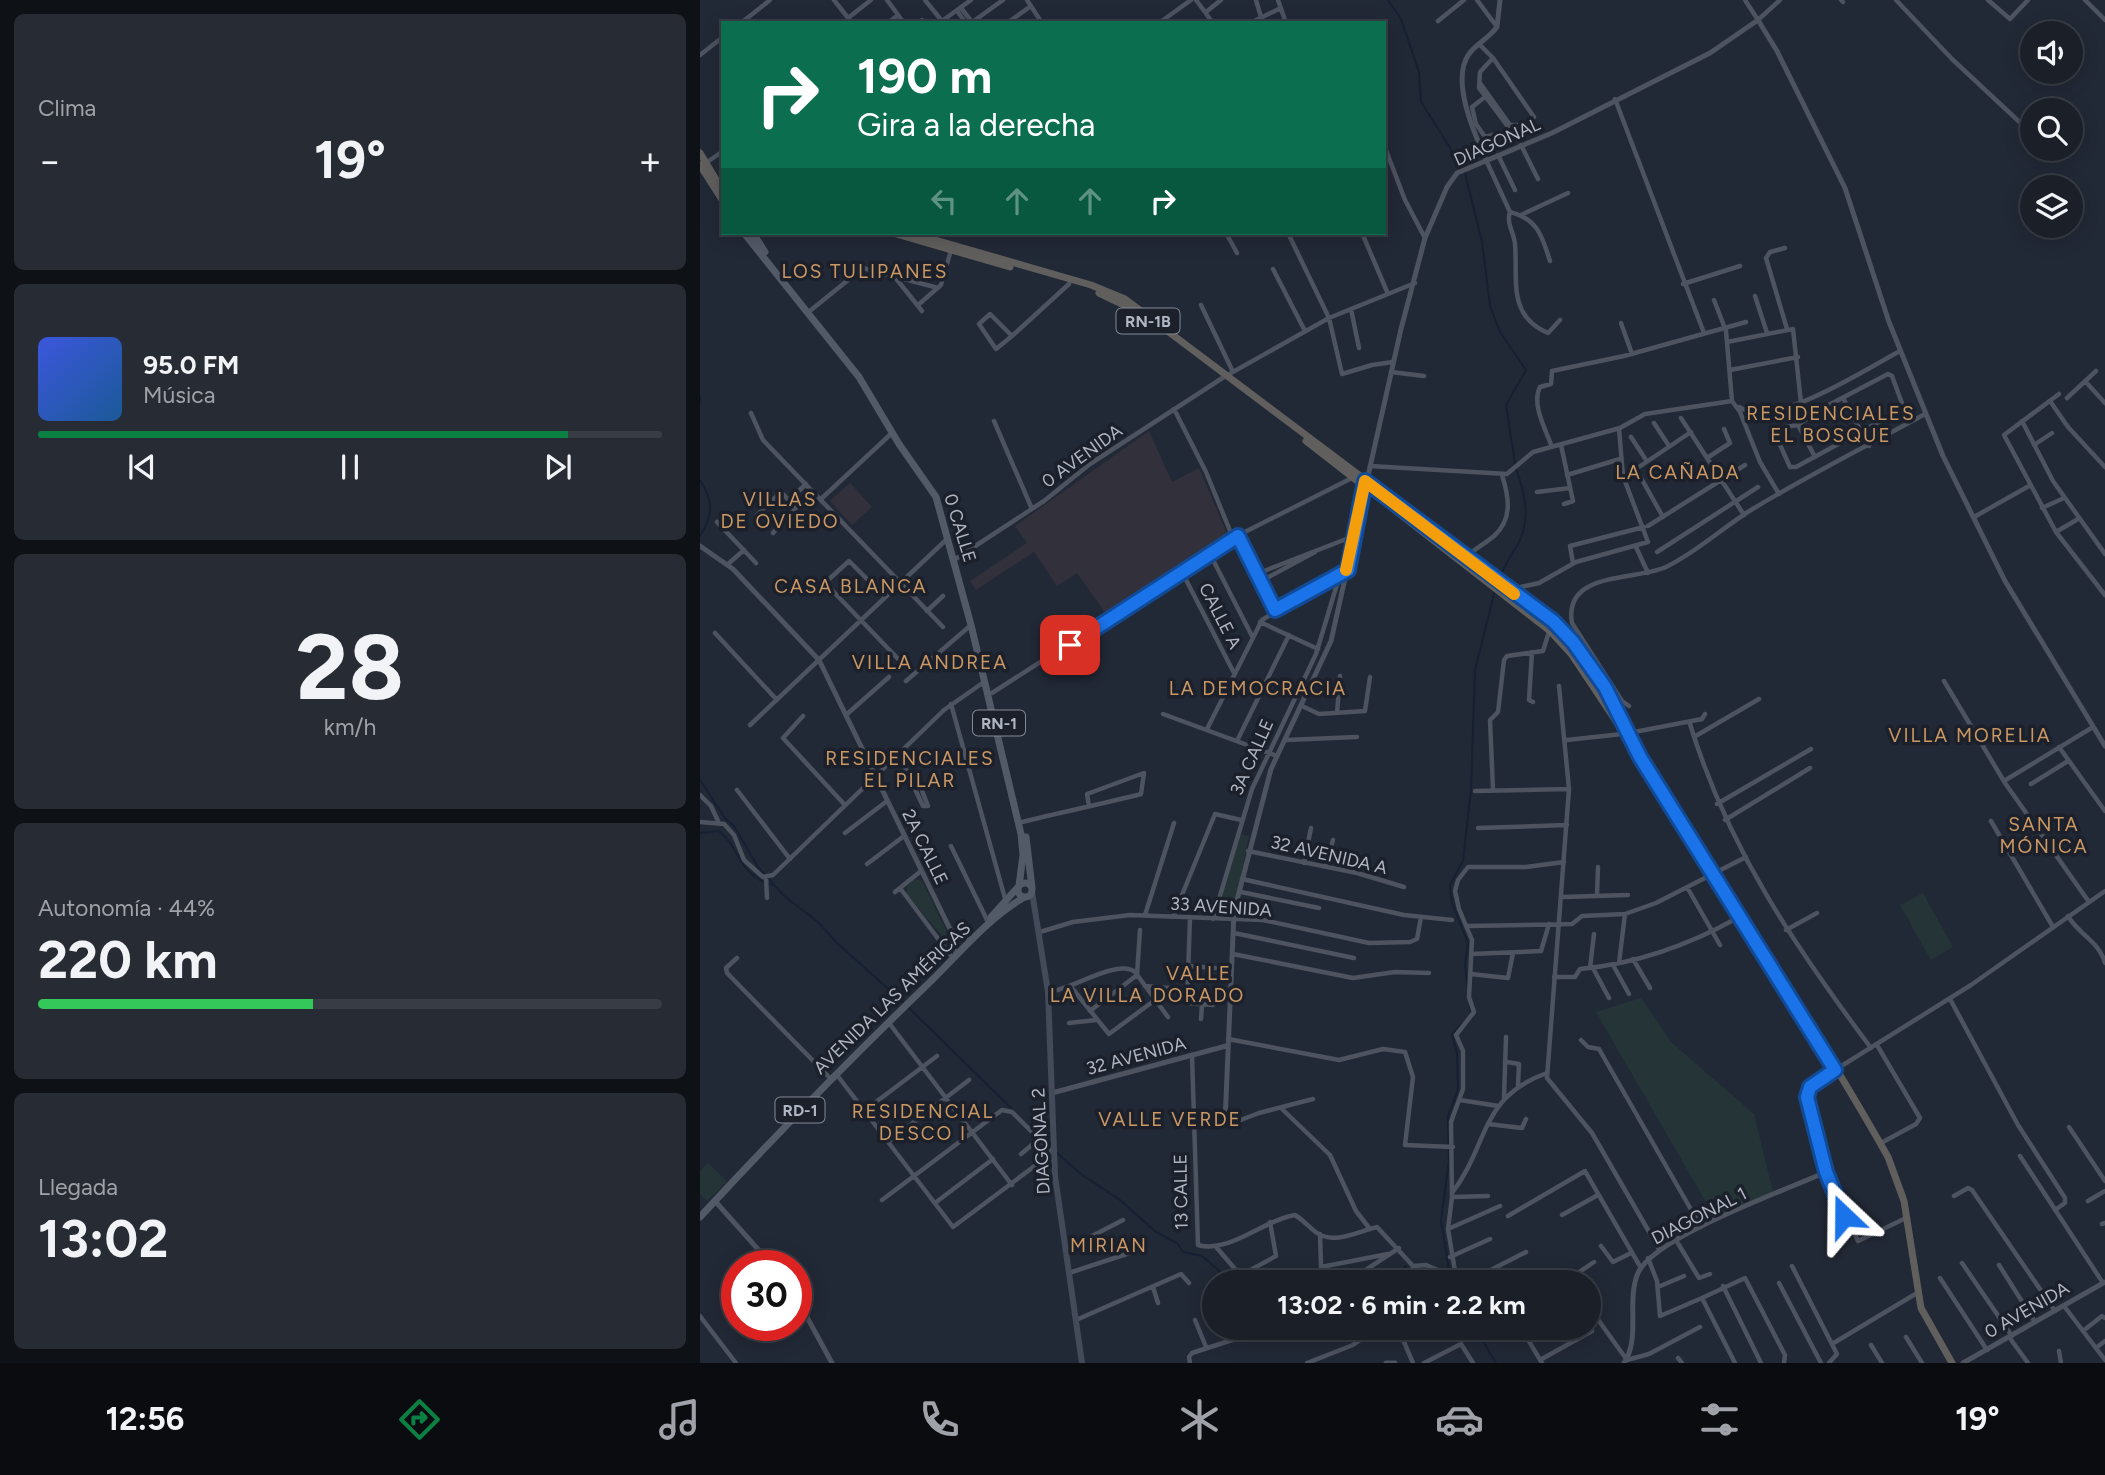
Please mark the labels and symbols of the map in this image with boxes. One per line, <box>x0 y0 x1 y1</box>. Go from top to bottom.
street label: DIAGONAL <box>1450 113 1544 171</box>
district label: LOS TULIPANES <box>781 260 949 283</box>
road number: RN-1B <box>1116 308 1180 334</box>
district label: RESIDENCIALES EL BOSQUE <box>1746 402 1916 447</box>
street label: 0 AVENIDA <box>1038 420 1126 492</box>
district label: LA CAÑADA <box>1615 461 1741 484</box>
district label: VILLAS DE OVIEDO <box>721 488 839 533</box>
street label: 0 CALLE <box>939 491 981 565</box>
district label: CASA BLANCA <box>774 575 928 598</box>
street label: CALLE A <box>1194 579 1246 653</box>
pin <box>1040 615 1100 675</box>
district label: VILLA ANDREA <box>852 651 1008 674</box>
district label: LA DEMOCRACIA <box>1169 677 1347 700</box>
road number: RN-1 <box>973 710 1025 736</box>
street label: 3A CALLE <box>1225 716 1279 798</box>
district label: VILLA MORELIA <box>1888 724 2052 747</box>
district label: RESIDENCIALES EL PILAR <box>825 747 995 792</box>
street label: 2A CALLE <box>897 806 953 888</box>
district label: SANTA MÓNICA <box>1999 813 2089 858</box>
street label: 32 AVENIDA A <box>1269 831 1389 879</box>
street label: 33 AVENIDA <box>1169 892 1273 922</box>
street label: AVENIDA LAS AMÉRICAS <box>809 917 975 1079</box>
district label: VALLE DORADO <box>1153 962 1245 1007</box>
district label: LA VILLA <box>1050 984 1144 1007</box>
street label: 32 AVENIDA <box>1084 1032 1188 1080</box>
street label: DIAGONAL 2 <box>1027 1087 1055 1195</box>
road number: RD-1 <box>776 1098 824 1122</box>
district label: RESIDENCIAL DESCO I <box>852 1100 994 1145</box>
district label: VALLE VERDE <box>1098 1108 1242 1131</box>
street label: 13 CALLE <box>1169 1154 1193 1230</box>
position arrow <box>1807 1179 1881 1253</box>
street label: DIAGONAL 1 <box>1648 1183 1750 1249</box>
district label: MIRIAN <box>1070 1234 1148 1257</box>
speed limit sign: 30 <box>721 1250 812 1341</box>
street label: 0 AVENIDA <box>1981 1277 2073 1343</box>

